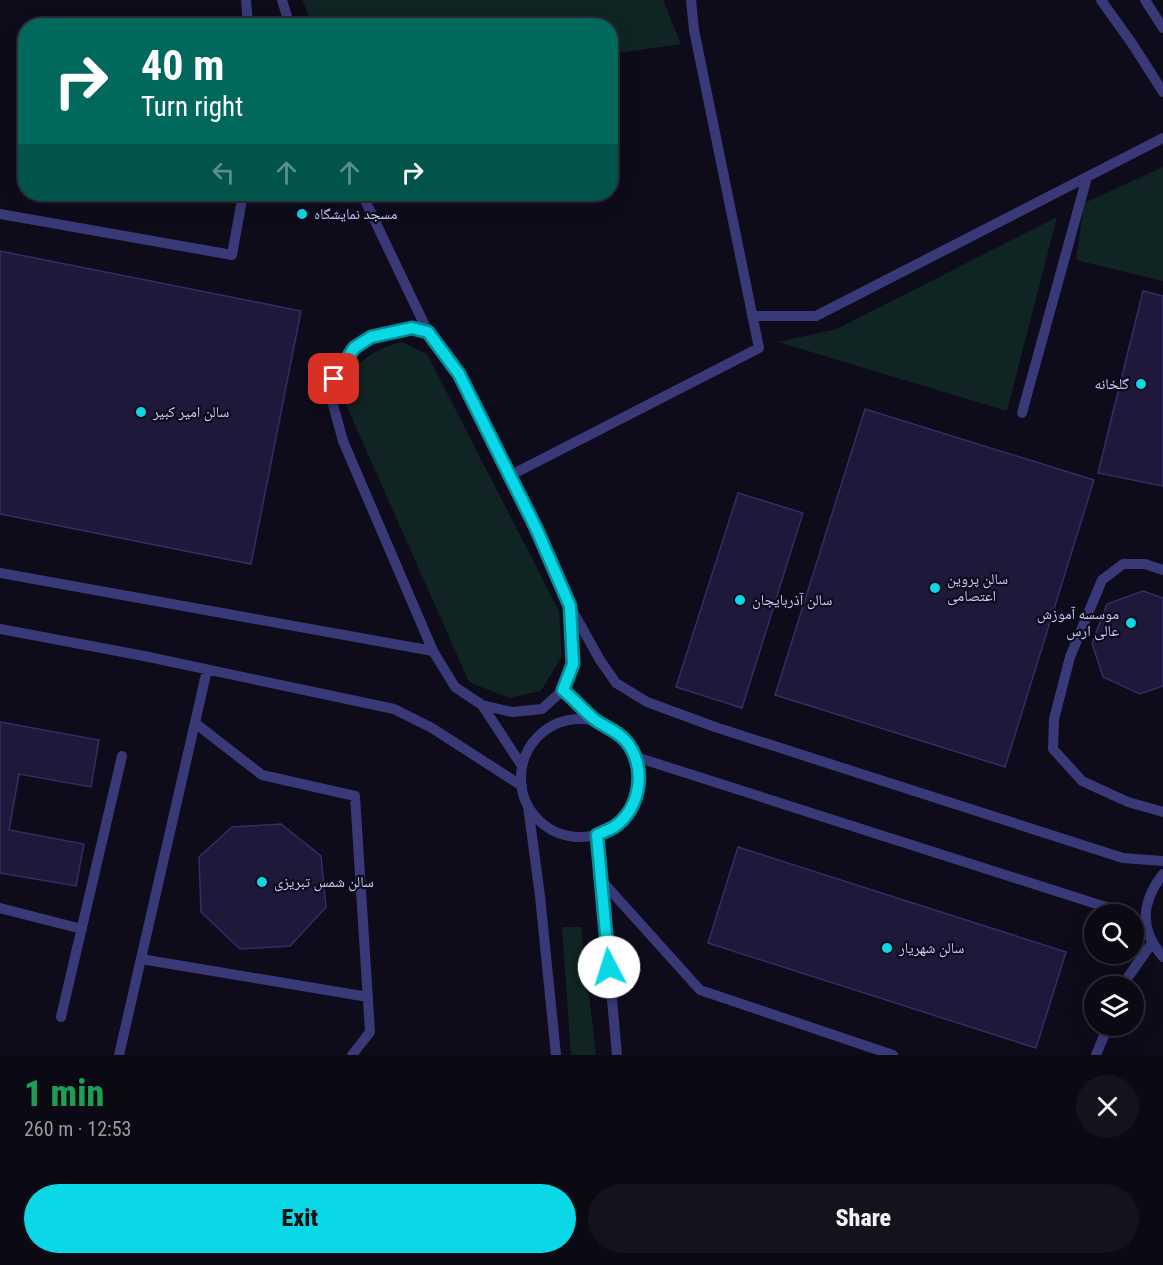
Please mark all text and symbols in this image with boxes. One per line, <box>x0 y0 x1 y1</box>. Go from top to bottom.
text: 40 m <box>141 41 224 90</box>
icon: right <box>42 42 120 120</box>
text: Turn right <box>141 91 243 123</box>
icon: left <box>207 156 240 189</box>
icon: ahead <box>270 156 303 189</box>
icon: ahead <box>333 156 366 189</box>
icon: right <box>396 156 429 189</box>
place label: مسجد نمایشگاه <box>314 205 397 223</box>
marker: مسجد نمایشگاه <box>295 207 309 221</box>
pin <box>308 353 359 404</box>
icon: arrive <box>317 362 350 395</box>
place label: گلخانه <box>1094 375 1129 393</box>
marker: گلخانه <box>1134 377 1148 391</box>
place label: سالن امیر کبیر <box>152 403 230 422</box>
marker: سالن امیر کبیر <box>134 405 148 419</box>
place label: سالن پروین اعتصامی <box>947 570 1008 606</box>
marker: سالن پروین اعتصامی <box>928 581 942 595</box>
place label: سالن آذربایجان <box>752 591 832 610</box>
marker: سالن آذربایجان <box>733 593 747 607</box>
place label: موسسه آموزش عالی ارس <box>1037 605 1119 641</box>
marker: موسسه آموزش عالی ارس <box>1124 616 1138 630</box>
place label: سالن شمس تبریزی <box>274 873 374 892</box>
marker: سالن شمس تبریزی <box>255 875 269 889</box>
map controls <box>1084 904 1144 1036</box>
button: search <box>1084 904 1144 964</box>
position arrow <box>577 935 641 999</box>
place label: سالن شهریار <box>898 939 965 958</box>
marker: سالن شهریار <box>880 941 894 955</box>
button: layers <box>1084 976 1144 1036</box>
text: 1 min <box>24 1073 104 1115</box>
button: close <box>1076 1075 1139 1138</box>
text: 260 m · 12:53 <box>24 1117 131 1141</box>
button: Exit <box>24 1184 576 1253</box>
button: Share <box>588 1184 1139 1253</box>

